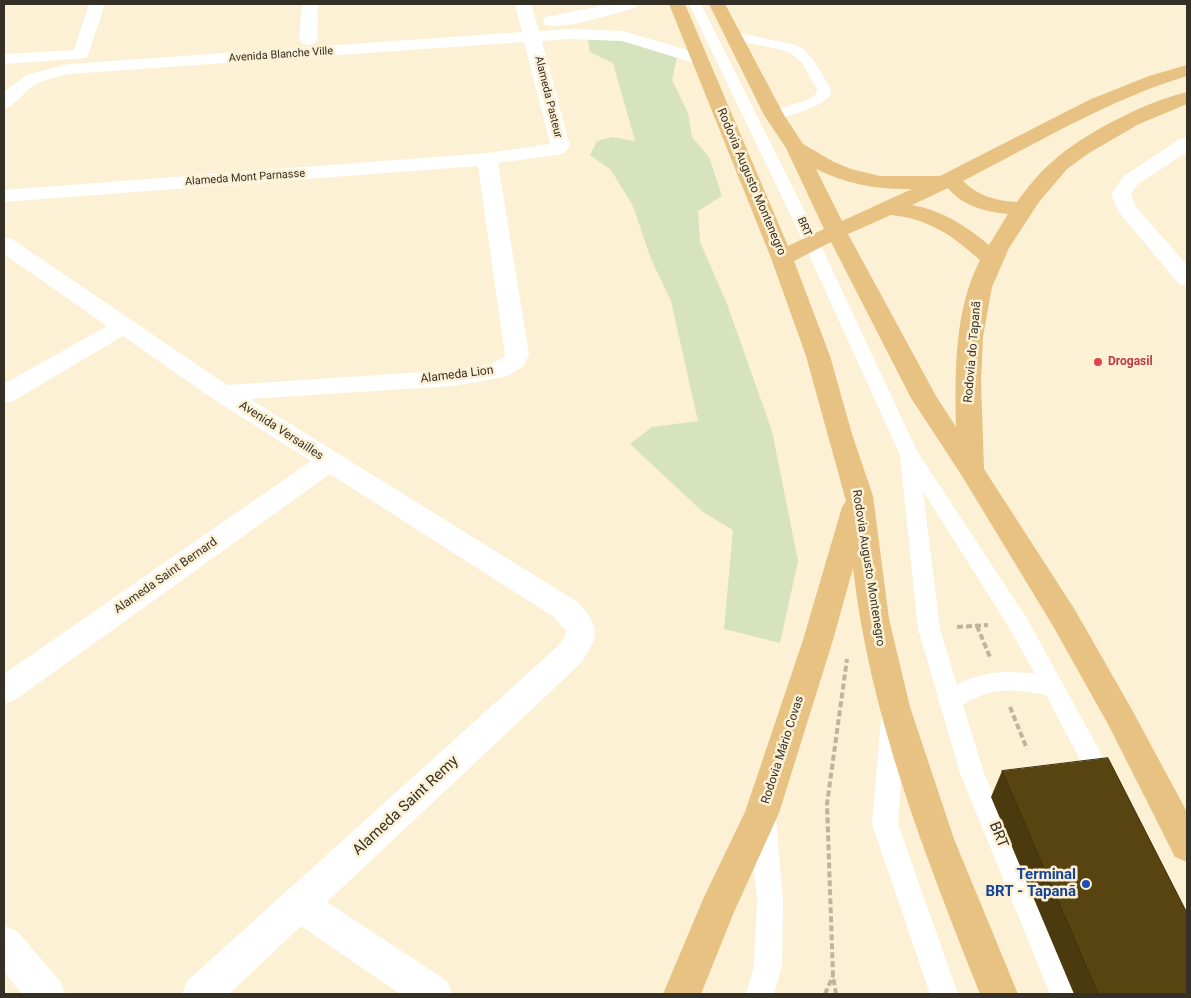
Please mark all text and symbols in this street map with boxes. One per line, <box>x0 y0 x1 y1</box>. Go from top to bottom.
street label: Avenida Blanche Ville <box>228 45 334 65</box>
street label: Alameda Pasteur <box>531 55 565 139</box>
street label: Rodovia Augusto Montenegro <box>713 106 789 258</box>
street label: Alameda Mont Parnasse <box>185 167 305 189</box>
street label: BRT <box>794 215 814 239</box>
street label: Rodovia do Tapanã <box>961 301 985 403</box>
place label: Drogasil <box>1108 355 1153 369</box>
marker: Drogasil <box>1092 356 1104 368</box>
street label: Alameda Lion <box>420 363 494 387</box>
street label: Avenida Versailles <box>236 398 326 464</box>
street label: Rodovia Augusto Montenegro <box>849 489 887 647</box>
street label: Alameda Saint Bernard <box>112 535 220 617</box>
street label: Rodovia Mário Covas <box>759 694 807 806</box>
street label: Alameda Saint Remy <box>349 752 463 860</box>
street label: BRT <box>985 819 1011 851</box>
place label: Terminal BRT - Tapanã <box>985 866 1076 901</box>
marker: Terminal BRT - Tapanã <box>1080 878 1092 890</box>

